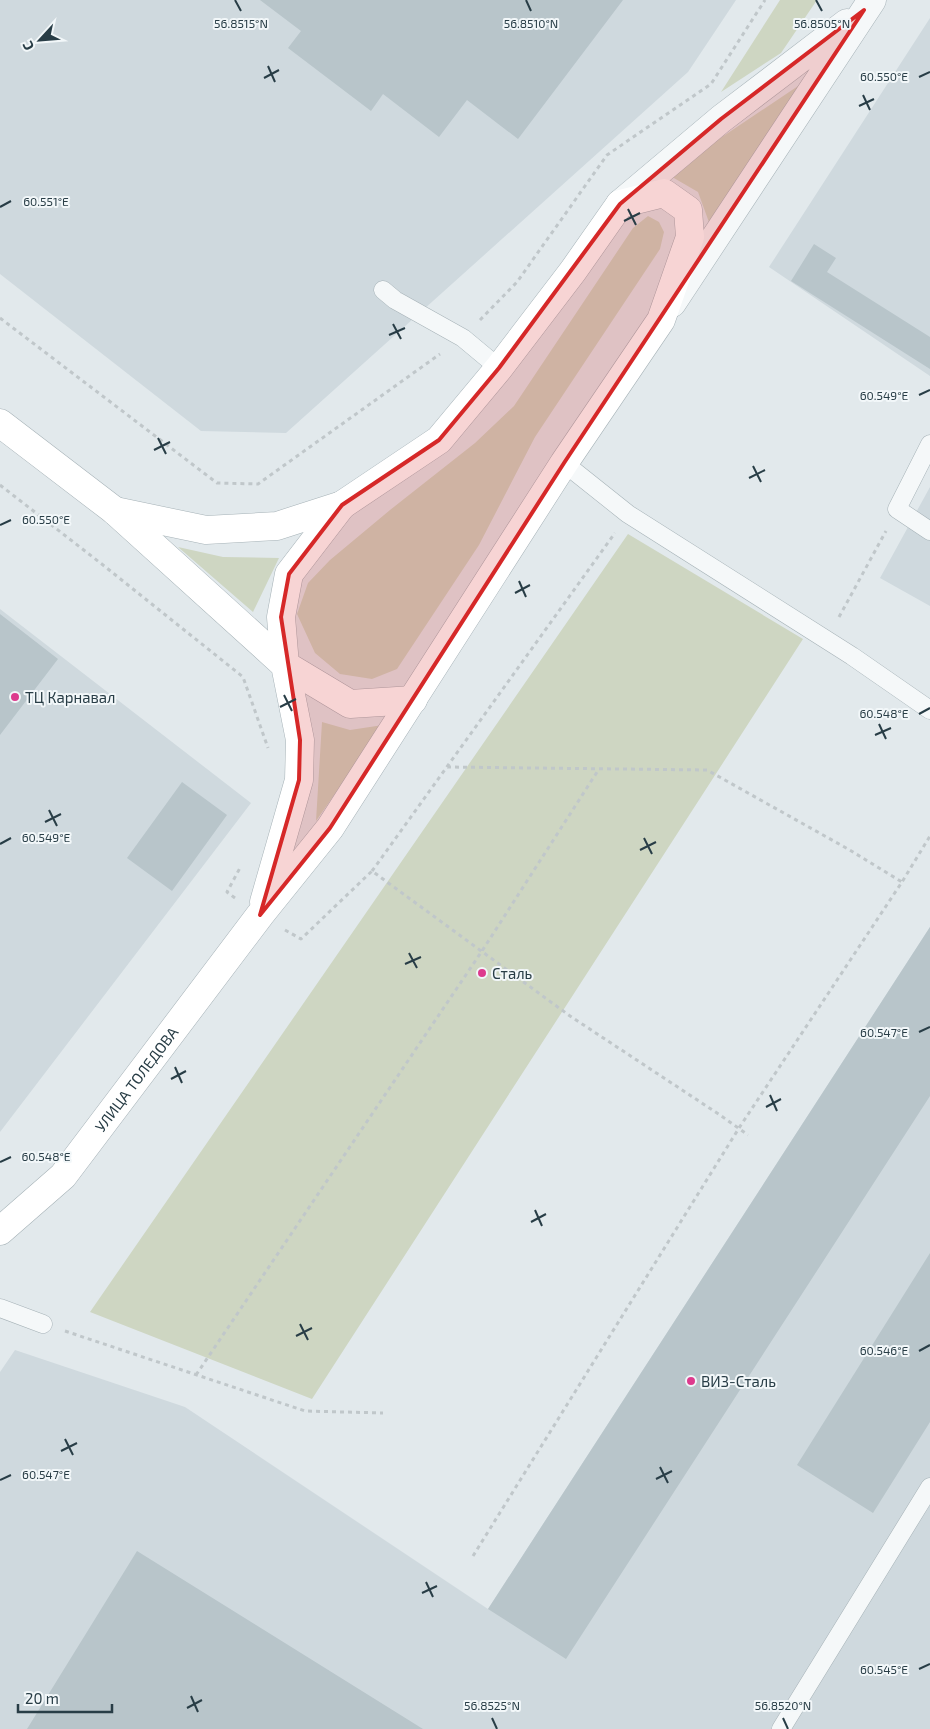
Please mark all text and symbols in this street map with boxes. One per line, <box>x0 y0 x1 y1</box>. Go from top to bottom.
north arrow <box>15 15 65 65</box>
text: 56.8515°N <box>214 16 268 30</box>
text: 56.8510°N <box>504 16 558 30</box>
text: 56.8505°N <box>794 16 850 30</box>
text: С <box>18 38 37 53</box>
text: 60.550°E <box>860 69 908 83</box>
text: 60.551°E <box>23 194 69 208</box>
text: 60.549°E <box>860 388 909 402</box>
text: 60.550°E <box>22 512 70 526</box>
place label: ТЦ Карнавал <box>25 688 115 706</box>
marker: ТЦ Карнавал <box>9 691 21 703</box>
text: 60.548°E <box>859 706 909 720</box>
text: 60.549°E <box>22 830 71 844</box>
place label: Сталь <box>492 964 533 982</box>
marker: Сталь <box>476 967 488 979</box>
street label: УЛИЦА ТОЛЕДОВА <box>91 1023 182 1135</box>
text: 60.547°E <box>860 1025 908 1039</box>
text: 60.548°E <box>21 1149 71 1163</box>
text: 60.546°E <box>860 1343 909 1357</box>
place label: ВИЗ-Сталь <box>701 1372 776 1390</box>
marker: ВИЗ-Сталь <box>685 1375 697 1387</box>
text: 60.547°E <box>22 1467 70 1481</box>
text: 60.545°E <box>860 1662 908 1676</box>
scale bar <box>18 1682 111 1714</box>
text: 20 m <box>25 1689 59 1707</box>
text: 56.8525°N <box>464 1698 520 1712</box>
text: 56.8520°N <box>755 1698 811 1712</box>

